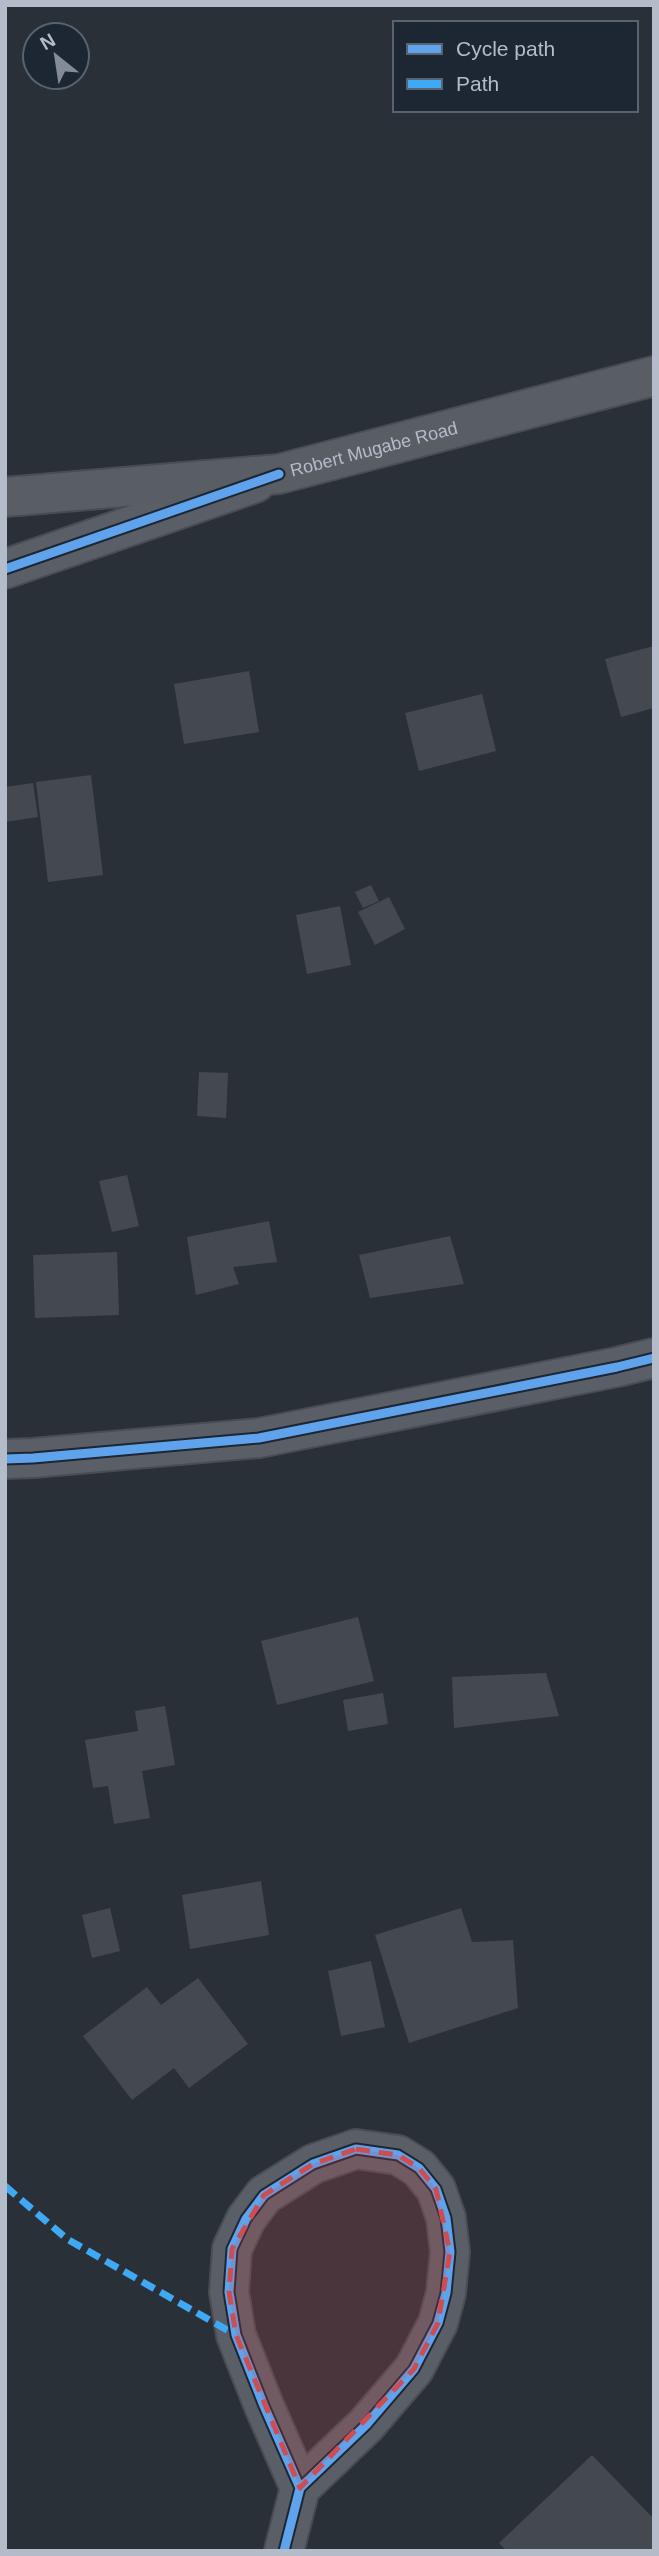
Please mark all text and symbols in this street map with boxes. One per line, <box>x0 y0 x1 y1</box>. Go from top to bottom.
north arrow <box>21 21 91 91</box>
legend <box>393 21 638 112</box>
text: N <box>37 29 59 54</box>
text: Cycle path <box>456 37 555 60</box>
text: Path <box>456 72 499 95</box>
street label: Robert Mugabe Road <box>288 418 460 481</box>

